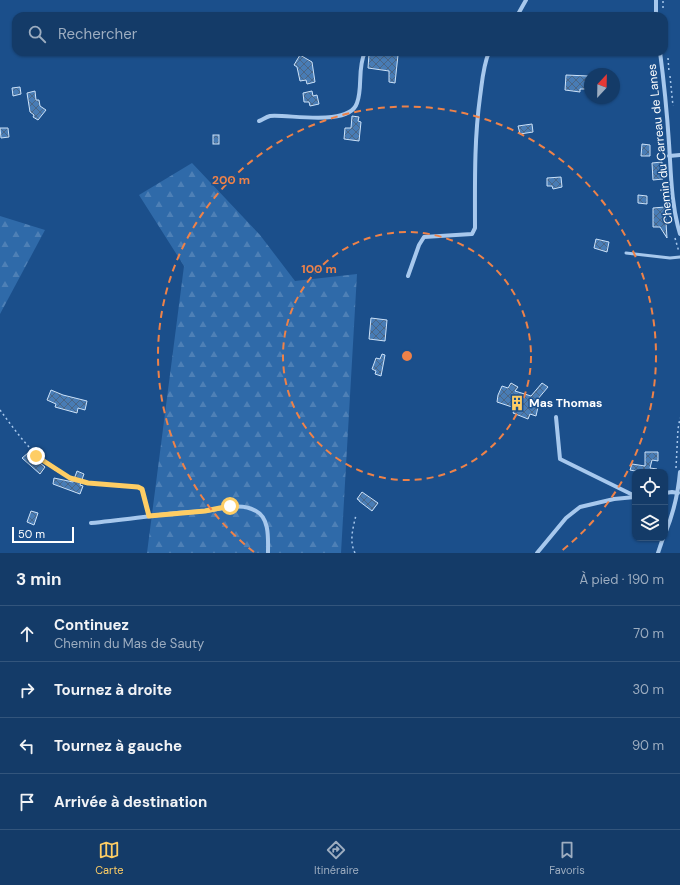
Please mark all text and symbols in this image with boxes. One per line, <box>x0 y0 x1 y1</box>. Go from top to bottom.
search box <box>12 12 668 56</box>
icon: search <box>26 23 48 45</box>
text: Rechercher <box>58 24 137 44</box>
street label: Chemin du Carreau de Lanes <box>644 63 676 225</box>
north arrow <box>584 68 620 104</box>
text: 200 m <box>212 172 250 188</box>
text: 100 m <box>301 261 337 277</box>
centre of rings <box>400 349 414 363</box>
building icon: Mas Thomas <box>508 394 526 412</box>
place label: Mas Thomas <box>529 395 602 411</box>
route end <box>27 447 45 465</box>
map controls <box>632 469 668 541</box>
button: locate <box>632 469 668 505</box>
route start <box>221 497 239 515</box>
button: layers <box>632 505 668 541</box>
scale bar <box>12 525 74 544</box>
text: 50 m <box>18 527 45 541</box>
text: 3 min <box>16 568 61 590</box>
text: À pied · 190 m <box>579 571 664 588</box>
text: Continuez <box>54 615 129 635</box>
icon: ahead <box>16 623 38 645</box>
text: 70 m <box>633 625 664 642</box>
text: Chemin du Mas de Sauty <box>54 635 204 652</box>
icon: right <box>16 679 38 701</box>
text: Tournez à droite <box>54 680 172 700</box>
text: 30 m <box>632 681 664 698</box>
icon: left <box>16 735 38 757</box>
text: Tournez à gauche <box>54 736 182 756</box>
text: 90 m <box>632 737 664 754</box>
icon: arrive <box>16 791 38 813</box>
text: Arrivée à destination <box>54 792 207 812</box>
tab: Carte <box>95 839 124 877</box>
tab: Itinéraire <box>314 839 359 877</box>
tab: Favoris <box>549 839 585 877</box>

